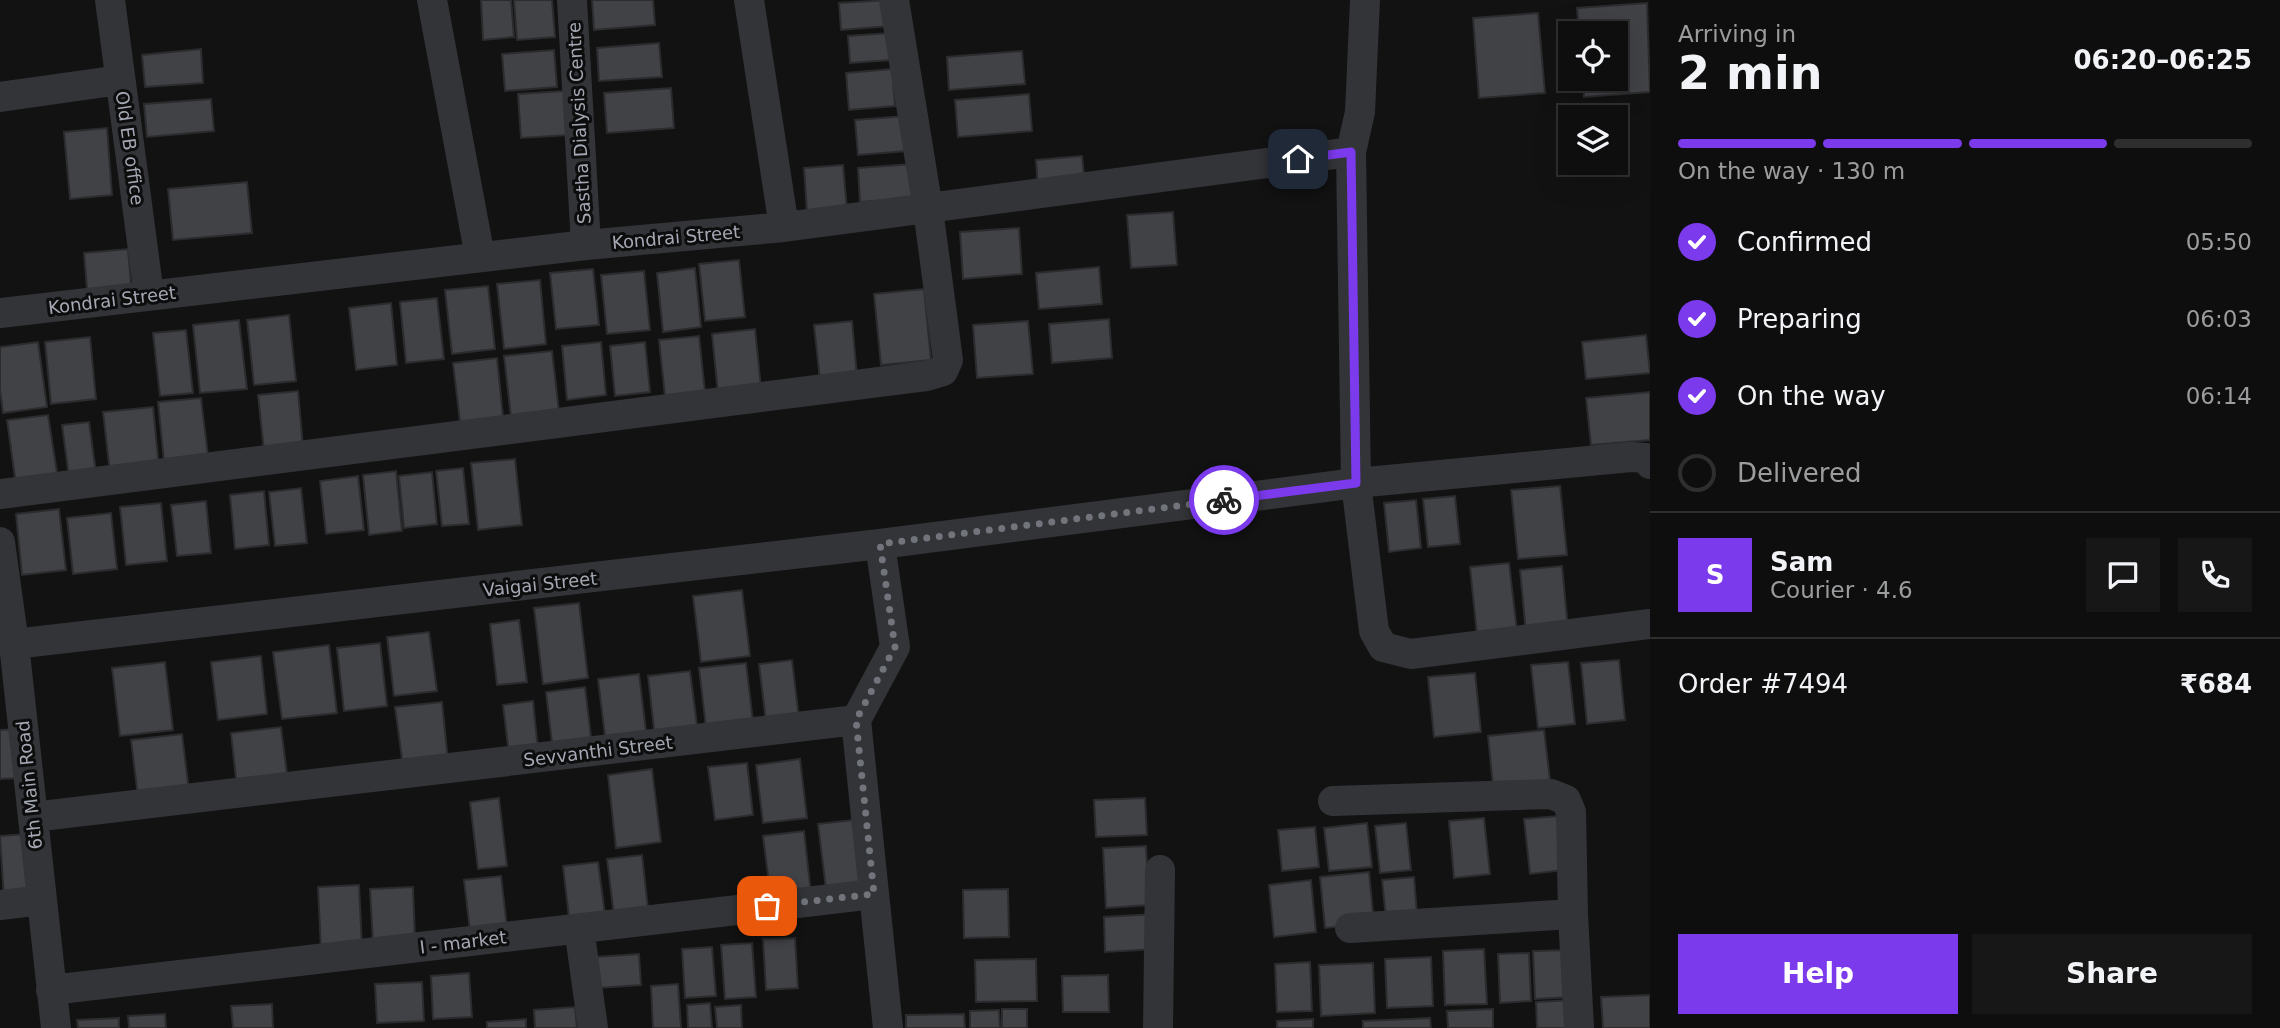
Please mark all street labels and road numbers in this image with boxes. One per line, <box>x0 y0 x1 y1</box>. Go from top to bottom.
street label: Sastha Dialysis Centre <box>563 21 595 225</box>
street label: Old EB office <box>112 90 148 206</box>
street label: Kondrai Street <box>611 221 741 253</box>
street label: Kondrai Street <box>47 282 177 318</box>
street label: Vaigai Street <box>482 568 598 600</box>
street label: 6th Main Road <box>12 720 46 850</box>
street label: Sevvanthi Street <box>522 731 674 771</box>
street label: I - market <box>418 926 508 958</box>

